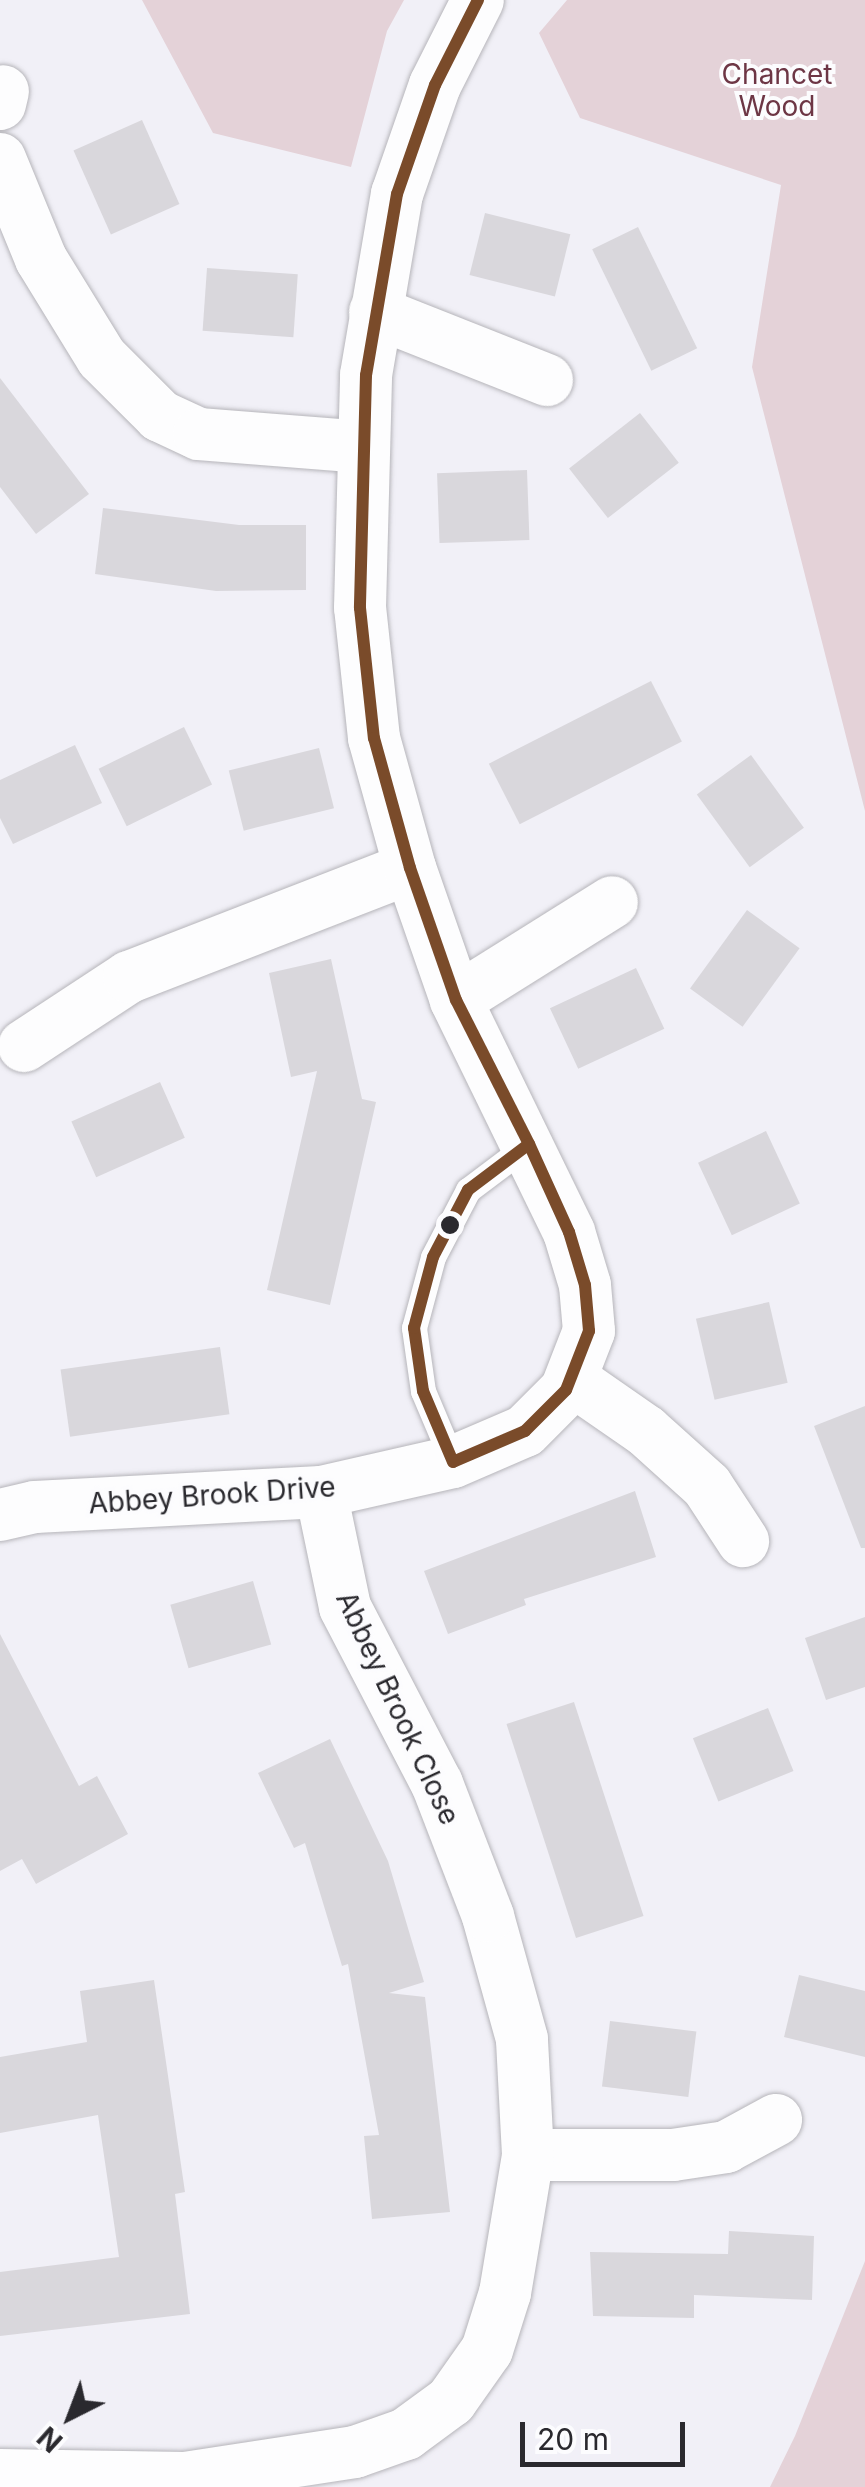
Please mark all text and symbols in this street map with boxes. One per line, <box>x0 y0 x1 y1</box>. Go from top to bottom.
park label: Chancet Wood <box>722 57 832 123</box>
unlabelled marker <box>440 1215 460 1235</box>
street label: Abbey Brook Drive <box>87 1470 337 1520</box>
street label: Abbey Brook Close <box>329 1586 467 1830</box>
north arrow <box>20 2367 120 2467</box>
scale bar <box>525 2402 690 2464</box>
text: N <box>31 2420 69 2459</box>
text: 20 m <box>537 2421 609 2457</box>

